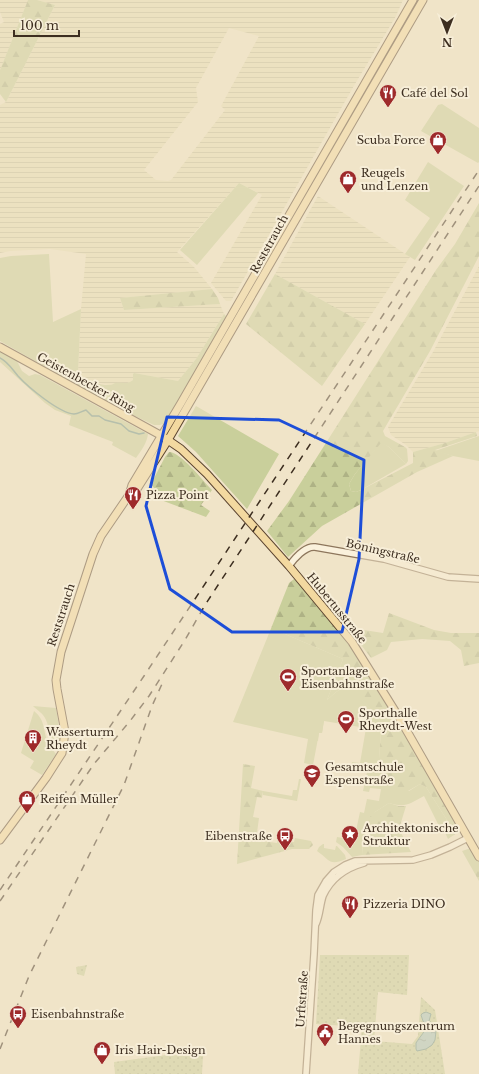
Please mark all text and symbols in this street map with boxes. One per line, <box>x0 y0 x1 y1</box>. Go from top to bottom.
scale bar <box>14 12 79 38</box>
north arrow <box>427 12 467 52</box>
text: 100 m <box>20 18 59 33</box>
text: N <box>441 35 452 49</box>
restaurant icon: Café del Sol <box>378 83 398 108</box>
place label: Café del Sol <box>401 86 469 100</box>
shop icon: Scuba Force <box>428 130 448 155</box>
place label: Scuba Force <box>357 133 425 147</box>
place label: Reugels und Lenzen <box>361 166 429 193</box>
shop icon: Reugels und Lenzen <box>338 169 358 194</box>
street label: Reststrauch <box>247 212 291 276</box>
street label: Geistenbecker Ring <box>35 349 138 415</box>
restaurant icon: Pizza Point <box>123 485 143 510</box>
place label: Pizza Point <box>146 488 209 502</box>
street label: Böningstraße <box>345 536 421 566</box>
street label: Hubertusstraße <box>304 570 370 646</box>
street label: Reststrauch <box>44 581 78 648</box>
place label: Sportanlage Eisenbahnstraße <box>301 664 394 691</box>
sports icon: Sportanlage Eisenbahnstraße <box>278 667 298 692</box>
place label: Sporthalle Rheydt-West <box>359 706 433 733</box>
sports icon: Sporthalle Rheydt-West <box>336 709 356 734</box>
place label: Wasserturm Rheydt <box>45 725 114 752</box>
building icon: Wasserturm Rheydt <box>23 728 43 753</box>
place label: Gesamtschule Espenstraße <box>325 760 404 787</box>
school or university icon: Gesamtschule Espenstraße <box>302 763 322 788</box>
shop icon: Reifen Müller <box>17 789 37 814</box>
place label: Reifen Müller <box>40 792 119 806</box>
place label: Architektonische Struktur <box>362 821 459 848</box>
place icon: Architektonische Struktur <box>340 824 360 849</box>
bus stop icon: Eibenstraße <box>275 826 295 851</box>
place label: Eibenstraße <box>205 829 272 843</box>
restaurant icon: Pizzeria DINO <box>340 894 360 919</box>
place label: Pizzeria DINO <box>363 897 445 911</box>
street label: Urftstraße <box>293 970 311 1028</box>
bus stop icon: Eisenbahnstraße <box>8 1004 28 1029</box>
place label: Eisenbahnstraße <box>31 1007 124 1021</box>
place label: Begegnungszentrum Hannes <box>338 1019 455 1046</box>
public building icon: Begegnungszentrum Hannes <box>315 1022 335 1047</box>
shop icon: Iris Hair-Design <box>92 1040 112 1065</box>
place label: Iris Hair-Design <box>115 1043 206 1057</box>

